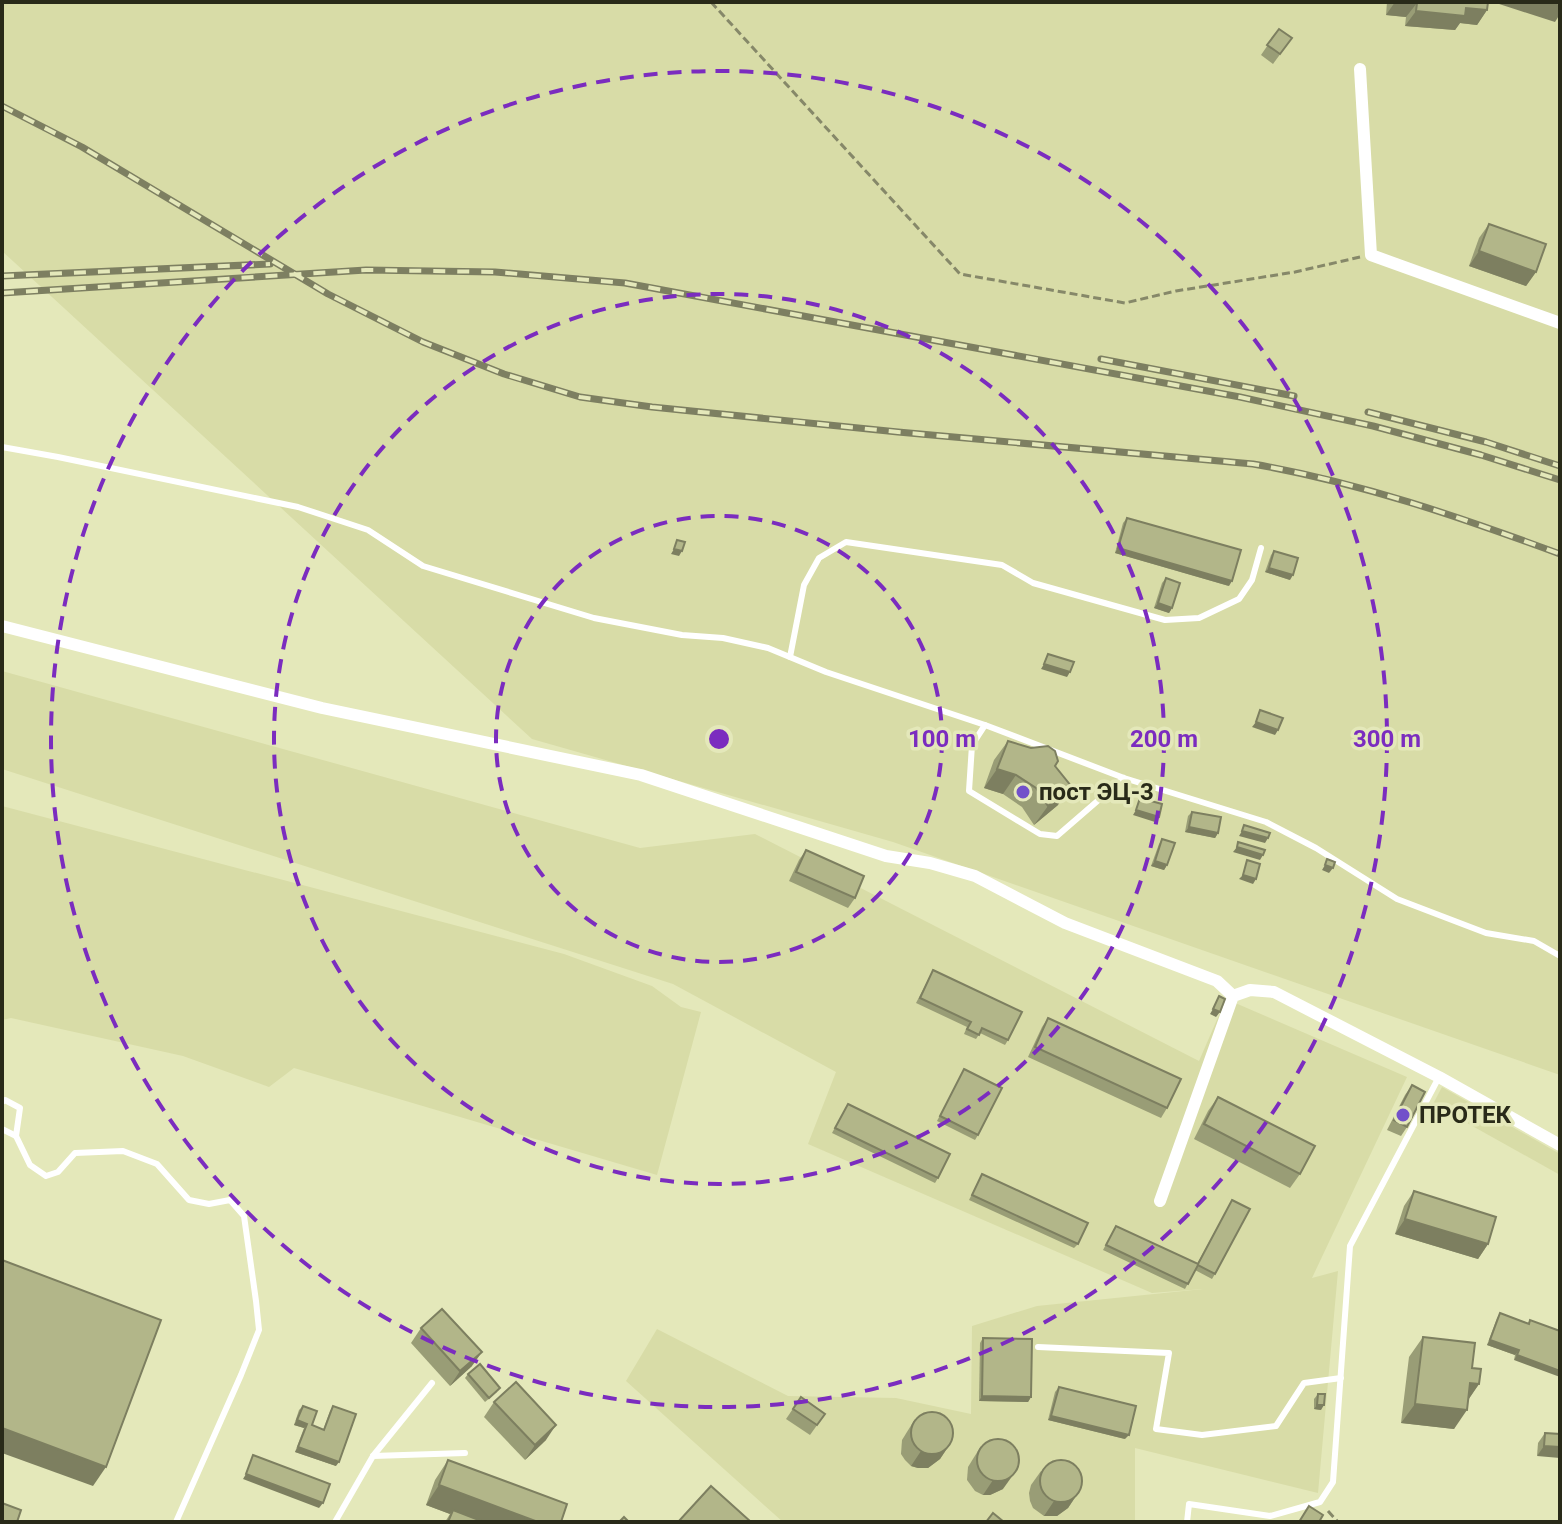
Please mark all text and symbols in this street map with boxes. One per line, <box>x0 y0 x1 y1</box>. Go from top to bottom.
centre of rings <box>705 725 733 753</box>
text: 100 m <box>908 725 976 753</box>
text: 200 m <box>1130 725 1198 753</box>
text: 300 m <box>1353 725 1421 753</box>
place label: пост ЭЦ-3 <box>1039 778 1154 806</box>
marker: пост ЭЦ-3 <box>1014 783 1032 801</box>
place label: ПРОТЕК <box>1419 1101 1512 1129</box>
marker: ПРОТЕК <box>1394 1106 1412 1124</box>

